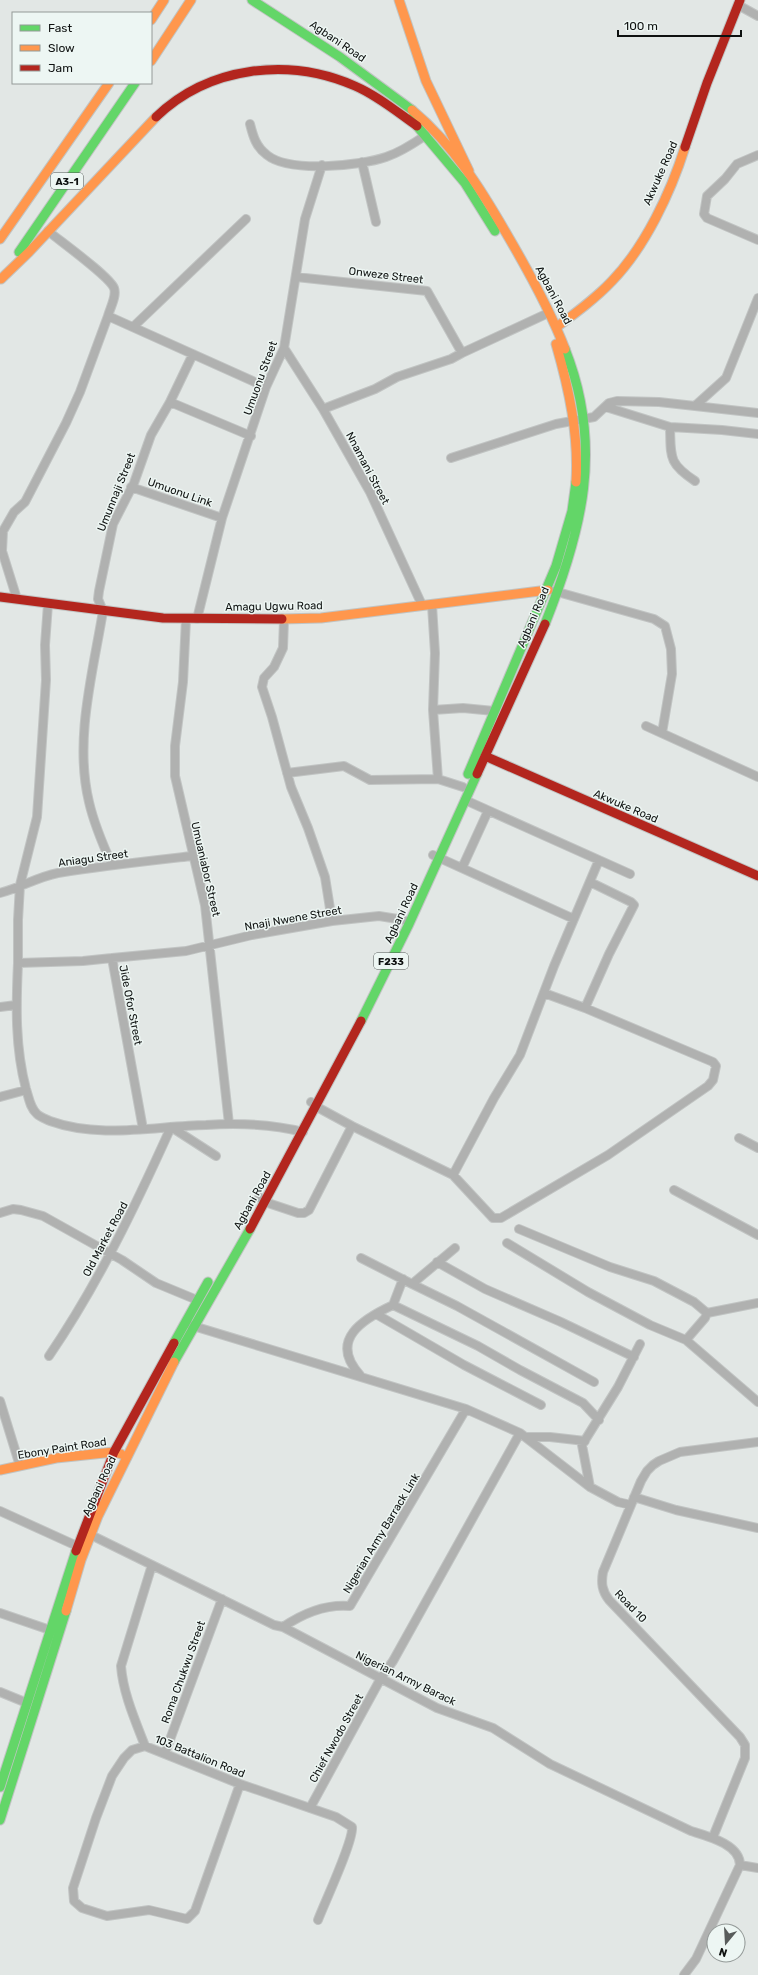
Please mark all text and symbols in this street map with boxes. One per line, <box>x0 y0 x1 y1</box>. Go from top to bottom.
legend <box>12 12 152 84</box>
scale bar <box>618 12 741 38</box>
street label: Agbani Road <box>307 18 368 65</box>
text: 100 m <box>624 19 658 33</box>
text: Fast <box>48 21 72 35</box>
text: Slow <box>48 41 75 55</box>
text: Jam <box>48 61 73 75</box>
street label: Akwuke Road <box>641 139 680 207</box>
road number: A3-1 <box>51 173 83 189</box>
street label: Onweze Street <box>348 264 425 287</box>
street label: Agbani Road <box>533 264 574 327</box>
street label: Umuonu Street <box>241 339 280 417</box>
street label: Nnamani Street <box>343 430 392 507</box>
street label: Umunnaji Street <box>95 450 138 533</box>
street label: Umuonu Link <box>146 475 214 510</box>
street label: Agbani Road <box>515 585 552 649</box>
street label: Amagu Ugwu Road <box>225 599 323 614</box>
street label: Akwuke Road <box>592 787 660 826</box>
street label: Umuaniabor Street <box>188 820 223 918</box>
street label: Aniagu Street <box>57 847 130 870</box>
street label: Agbani Road <box>382 881 421 945</box>
street label: Nnaji Nwene Street <box>243 903 343 933</box>
road number: F233 <box>374 953 408 969</box>
street label: Jide Ofor Street <box>116 964 145 1047</box>
street label: Agbani Road <box>231 1169 274 1232</box>
street label: Old Market Road <box>80 1200 131 1279</box>
street label: Ebony Paint Road <box>17 1435 107 1462</box>
street label: Agbani Road <box>80 1454 119 1518</box>
street label: Nigerian Army Barrack Link <box>340 1471 423 1596</box>
street label: Road 10 <box>612 1587 649 1625</box>
street label: Roma Chukwu Street <box>159 1618 208 1725</box>
street label: Nigerian Army Barack <box>354 1649 458 1709</box>
street label: Chief Nwodo Street <box>307 1691 367 1785</box>
street label: 103 Battalion Road <box>153 1732 247 1780</box>
north arrow <box>706 1923 746 1963</box>
text: N <box>717 1945 729 1959</box>

